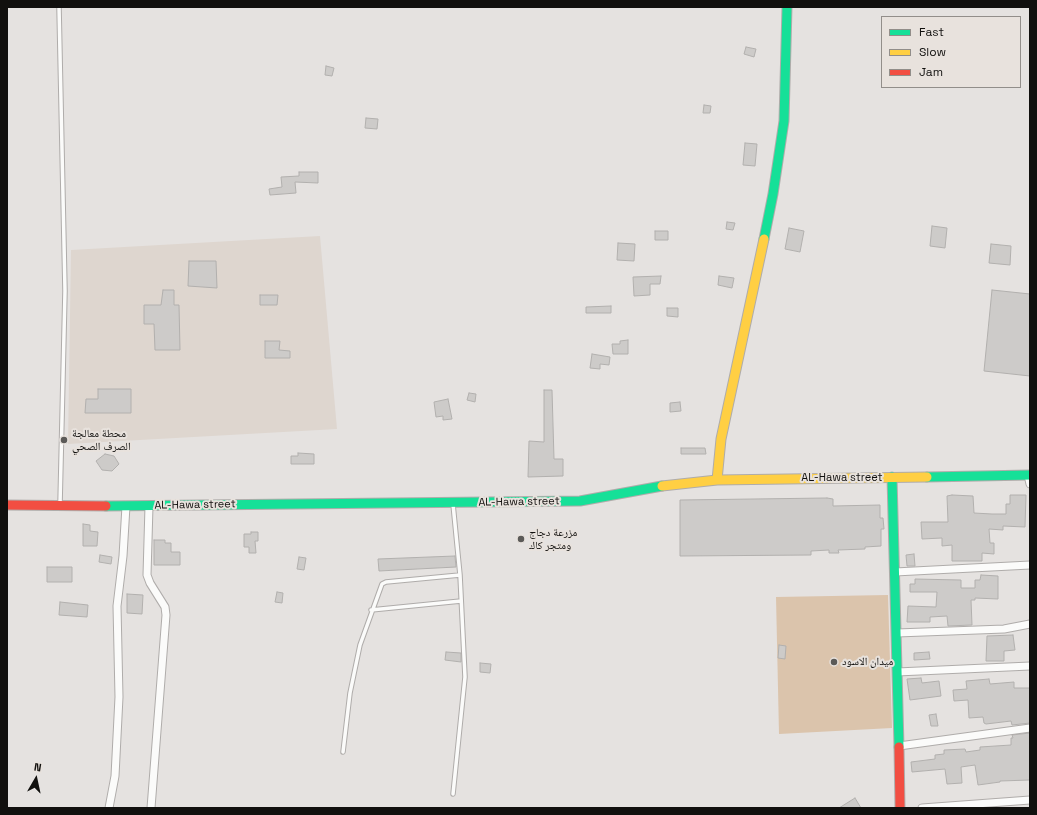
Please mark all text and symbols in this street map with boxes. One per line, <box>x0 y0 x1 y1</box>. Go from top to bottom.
legend <box>881 16 1021 88</box>
text: Fast <box>919 24 944 40</box>
text: Slow <box>919 44 946 60</box>
text: Jam <box>919 64 943 80</box>
place label: محطة معالجة الصرف الصحي <box>72 427 130 453</box>
marker: محطة معالجة الصرف الصحي <box>59 435 69 445</box>
street label: AL-Hawa street <box>801 471 883 485</box>
street label: AL-Hawa street <box>478 495 560 509</box>
street label: AL-Hawa street <box>154 498 236 512</box>
place label: مزرعة دجاج ومتجر كاك <box>529 526 577 552</box>
marker: مزرعة دجاج ومتجر كاك <box>516 534 526 544</box>
place label: ميدان الاسود <box>842 655 893 669</box>
marker: ميدان الاسود <box>829 657 839 667</box>
north arrow <box>16 759 56 799</box>
text: N <box>33 760 43 775</box>

